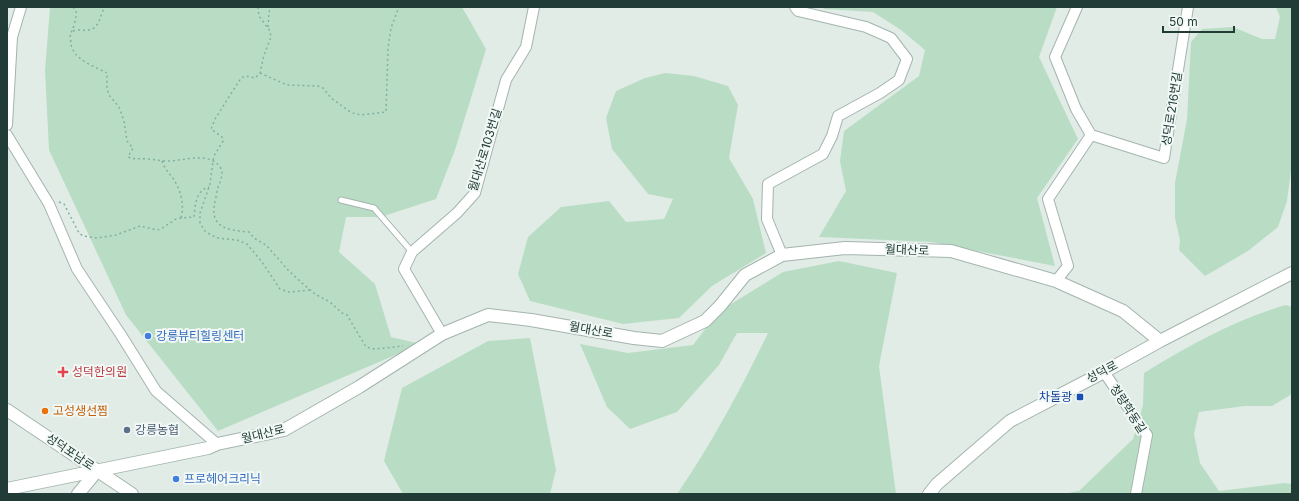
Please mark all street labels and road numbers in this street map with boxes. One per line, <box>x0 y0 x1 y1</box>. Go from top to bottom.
street label: 성덕로216번길 <box>1158 71 1185 147</box>
street label: 월대산로103번길 <box>465 106 504 193</box>
street label: 월대산로 <box>885 241 929 258</box>
street label: 월대산로 <box>568 318 614 341</box>
street label: 성덕로 <box>1084 357 1120 386</box>
street label: 청량학동길 <box>1107 381 1150 436</box>
street label: 월대산로 <box>240 421 286 446</box>
street label: 성덕포남로 <box>43 430 97 473</box>

